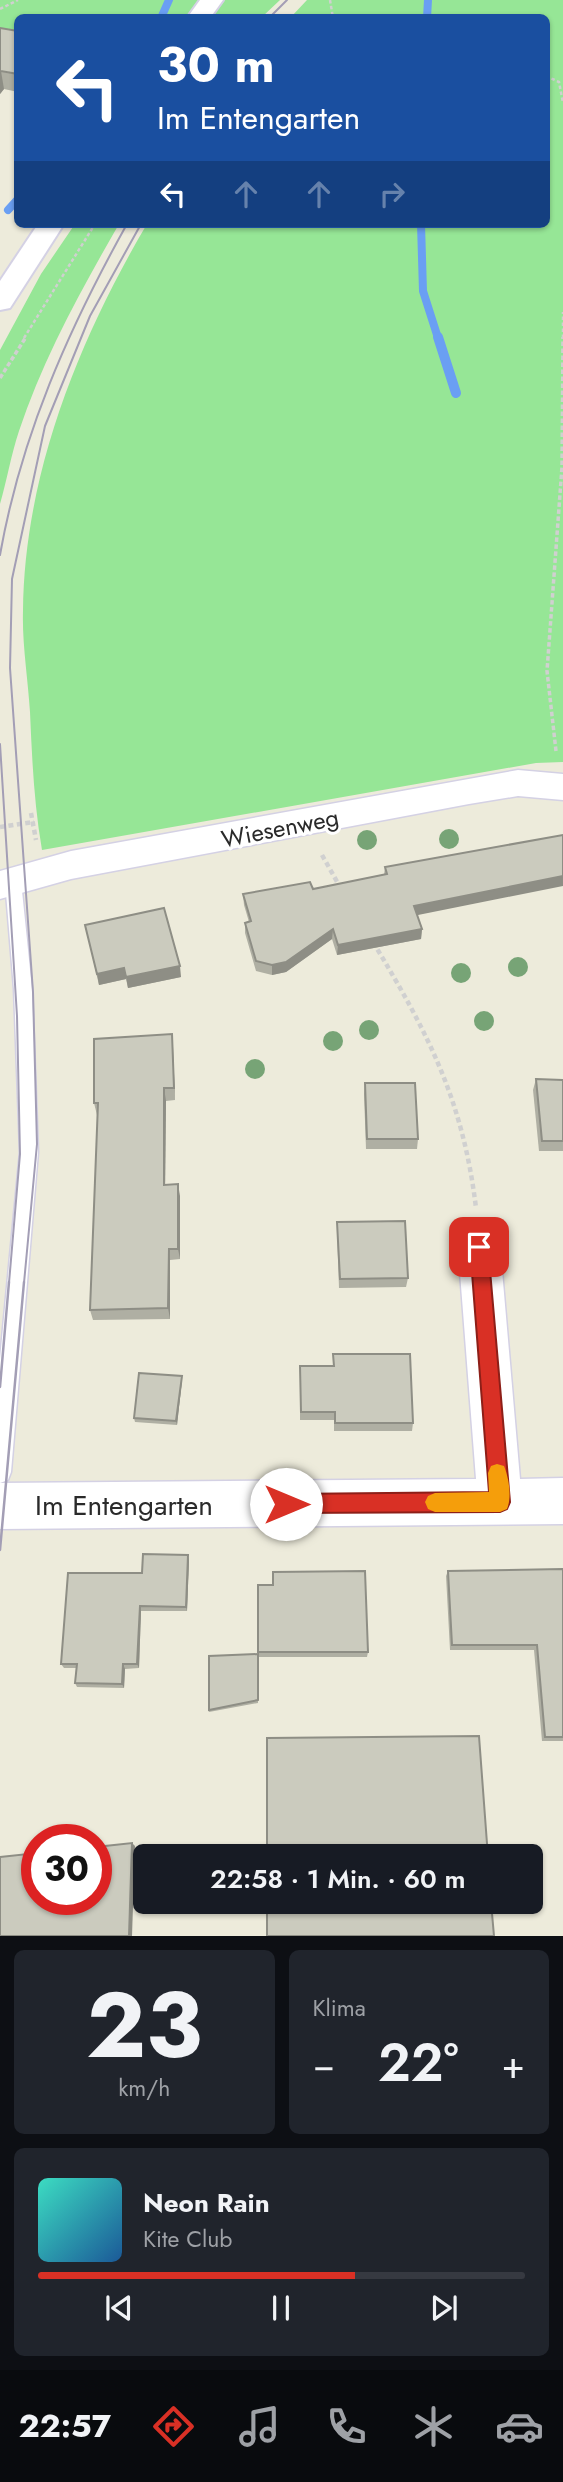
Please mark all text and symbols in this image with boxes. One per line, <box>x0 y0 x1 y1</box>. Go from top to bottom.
text: 30 m <box>157 30 275 100</box>
icon: left <box>42 42 133 133</box>
text: Im Entengarten <box>157 95 360 141</box>
icon: left <box>154 175 192 213</box>
icon: ahead <box>227 175 265 213</box>
icon: ahead <box>300 175 338 213</box>
icon: right <box>373 175 411 213</box>
street label: Wiesenweg <box>218 799 342 857</box>
pin <box>449 1217 509 1277</box>
icon: arrive <box>460 1228 498 1266</box>
position arrow <box>249 1467 323 1541</box>
street label: Im Entengarten <box>35 1485 213 1526</box>
speed limit sign: 30 <box>21 1824 112 1915</box>
text: 22:58 · 1 Min. · 60 m <box>210 1860 466 1898</box>
text: 23 <box>86 1960 202 2091</box>
text: Klima <box>313 1991 366 2025</box>
text: 22° <box>378 2025 459 2101</box>
text: − <box>313 2037 335 2092</box>
text: + <box>502 2037 525 2092</box>
text: km/h <box>118 2071 170 2105</box>
text: Neon Rain <box>143 2184 270 2222</box>
text: Kite Club <box>143 2222 232 2256</box>
icon: previous <box>100 2289 138 2327</box>
icon: pause <box>262 2289 300 2327</box>
icon: next <box>425 2289 463 2327</box>
icon: directions <box>149 2402 198 2451</box>
icon: music <box>235 2402 284 2451</box>
icon: phone <box>322 2402 371 2451</box>
icon: climate <box>409 2402 458 2451</box>
icon: car <box>495 2402 544 2451</box>
text: 22:57 <box>19 2403 111 2449</box>

